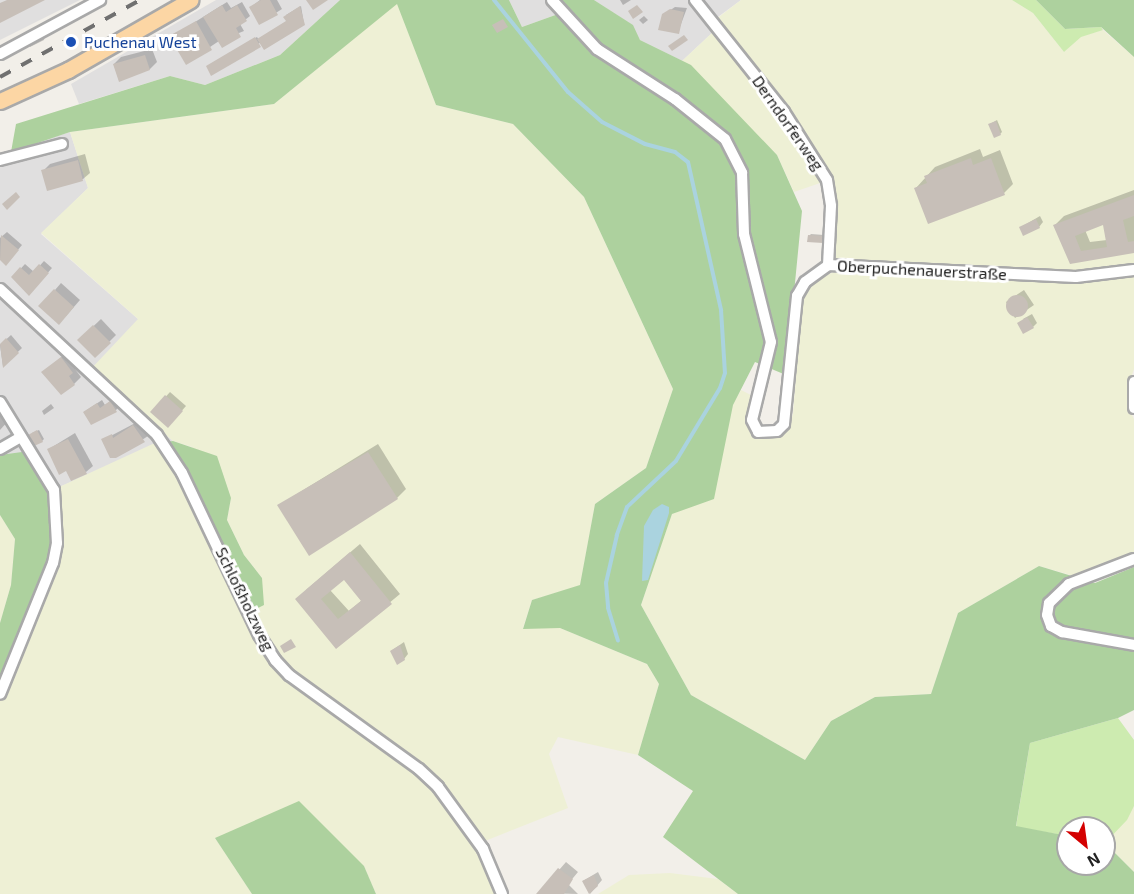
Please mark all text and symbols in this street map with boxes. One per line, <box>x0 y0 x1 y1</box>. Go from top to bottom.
place label: Puchenau West <box>84 32 197 52</box>
marker: Puchenau West <box>62 33 80 51</box>
street label: Derndorferweg <box>748 72 828 174</box>
street label: Oberpuchenauerstraße <box>837 256 1007 284</box>
street label: Schloßholzweg <box>212 544 278 654</box>
north arrow <box>1056 816 1116 876</box>
text: N <box>1084 849 1104 872</box>

